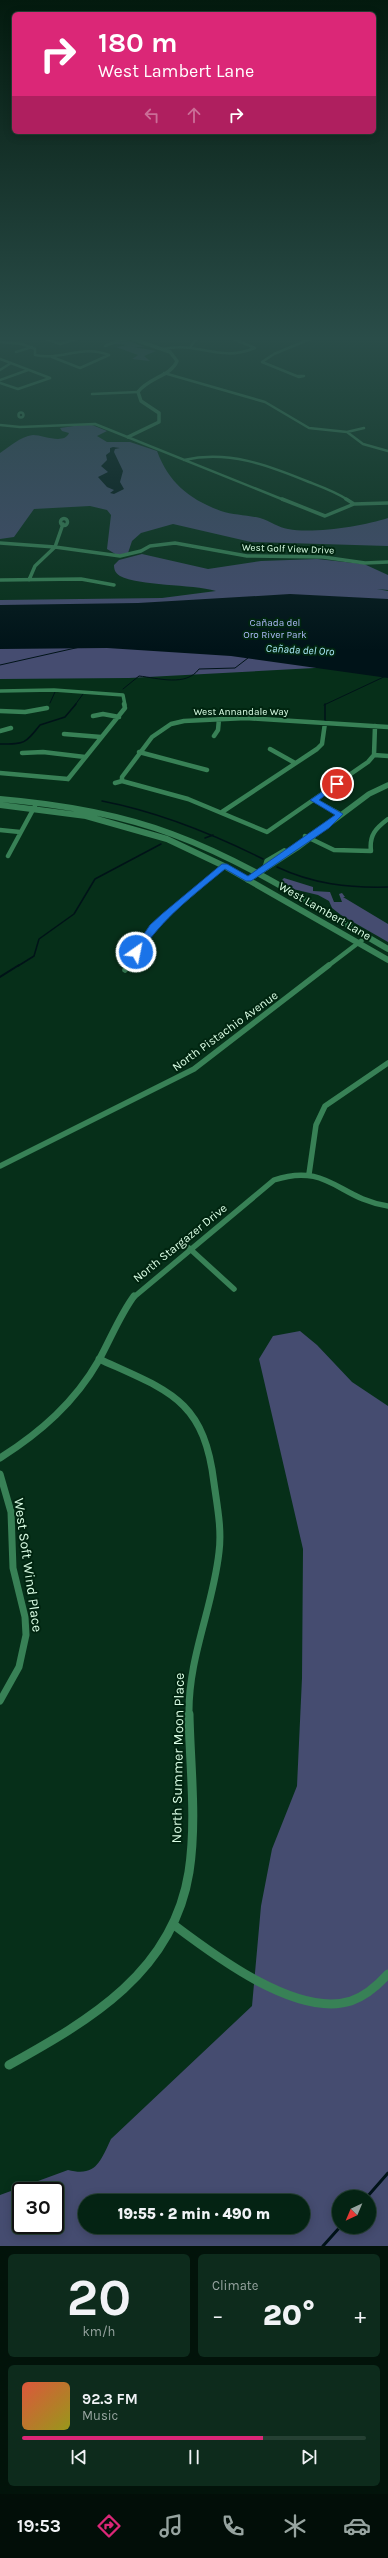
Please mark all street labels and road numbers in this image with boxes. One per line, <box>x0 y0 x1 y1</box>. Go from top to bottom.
street label: West Golf View Drive <box>242 541 334 557</box>
street label: West Annandale Way <box>193 706 289 718</box>
street label: West Lambert Lane <box>276 879 374 943</box>
street label: North Pistachio Avenue <box>169 988 281 1074</box>
street label: North Stargazer Drive <box>130 1201 230 1285</box>
street label: West Soft Wind Place <box>10 1497 46 1633</box>
street label: North Summer Moon Place <box>168 1672 188 1844</box>

